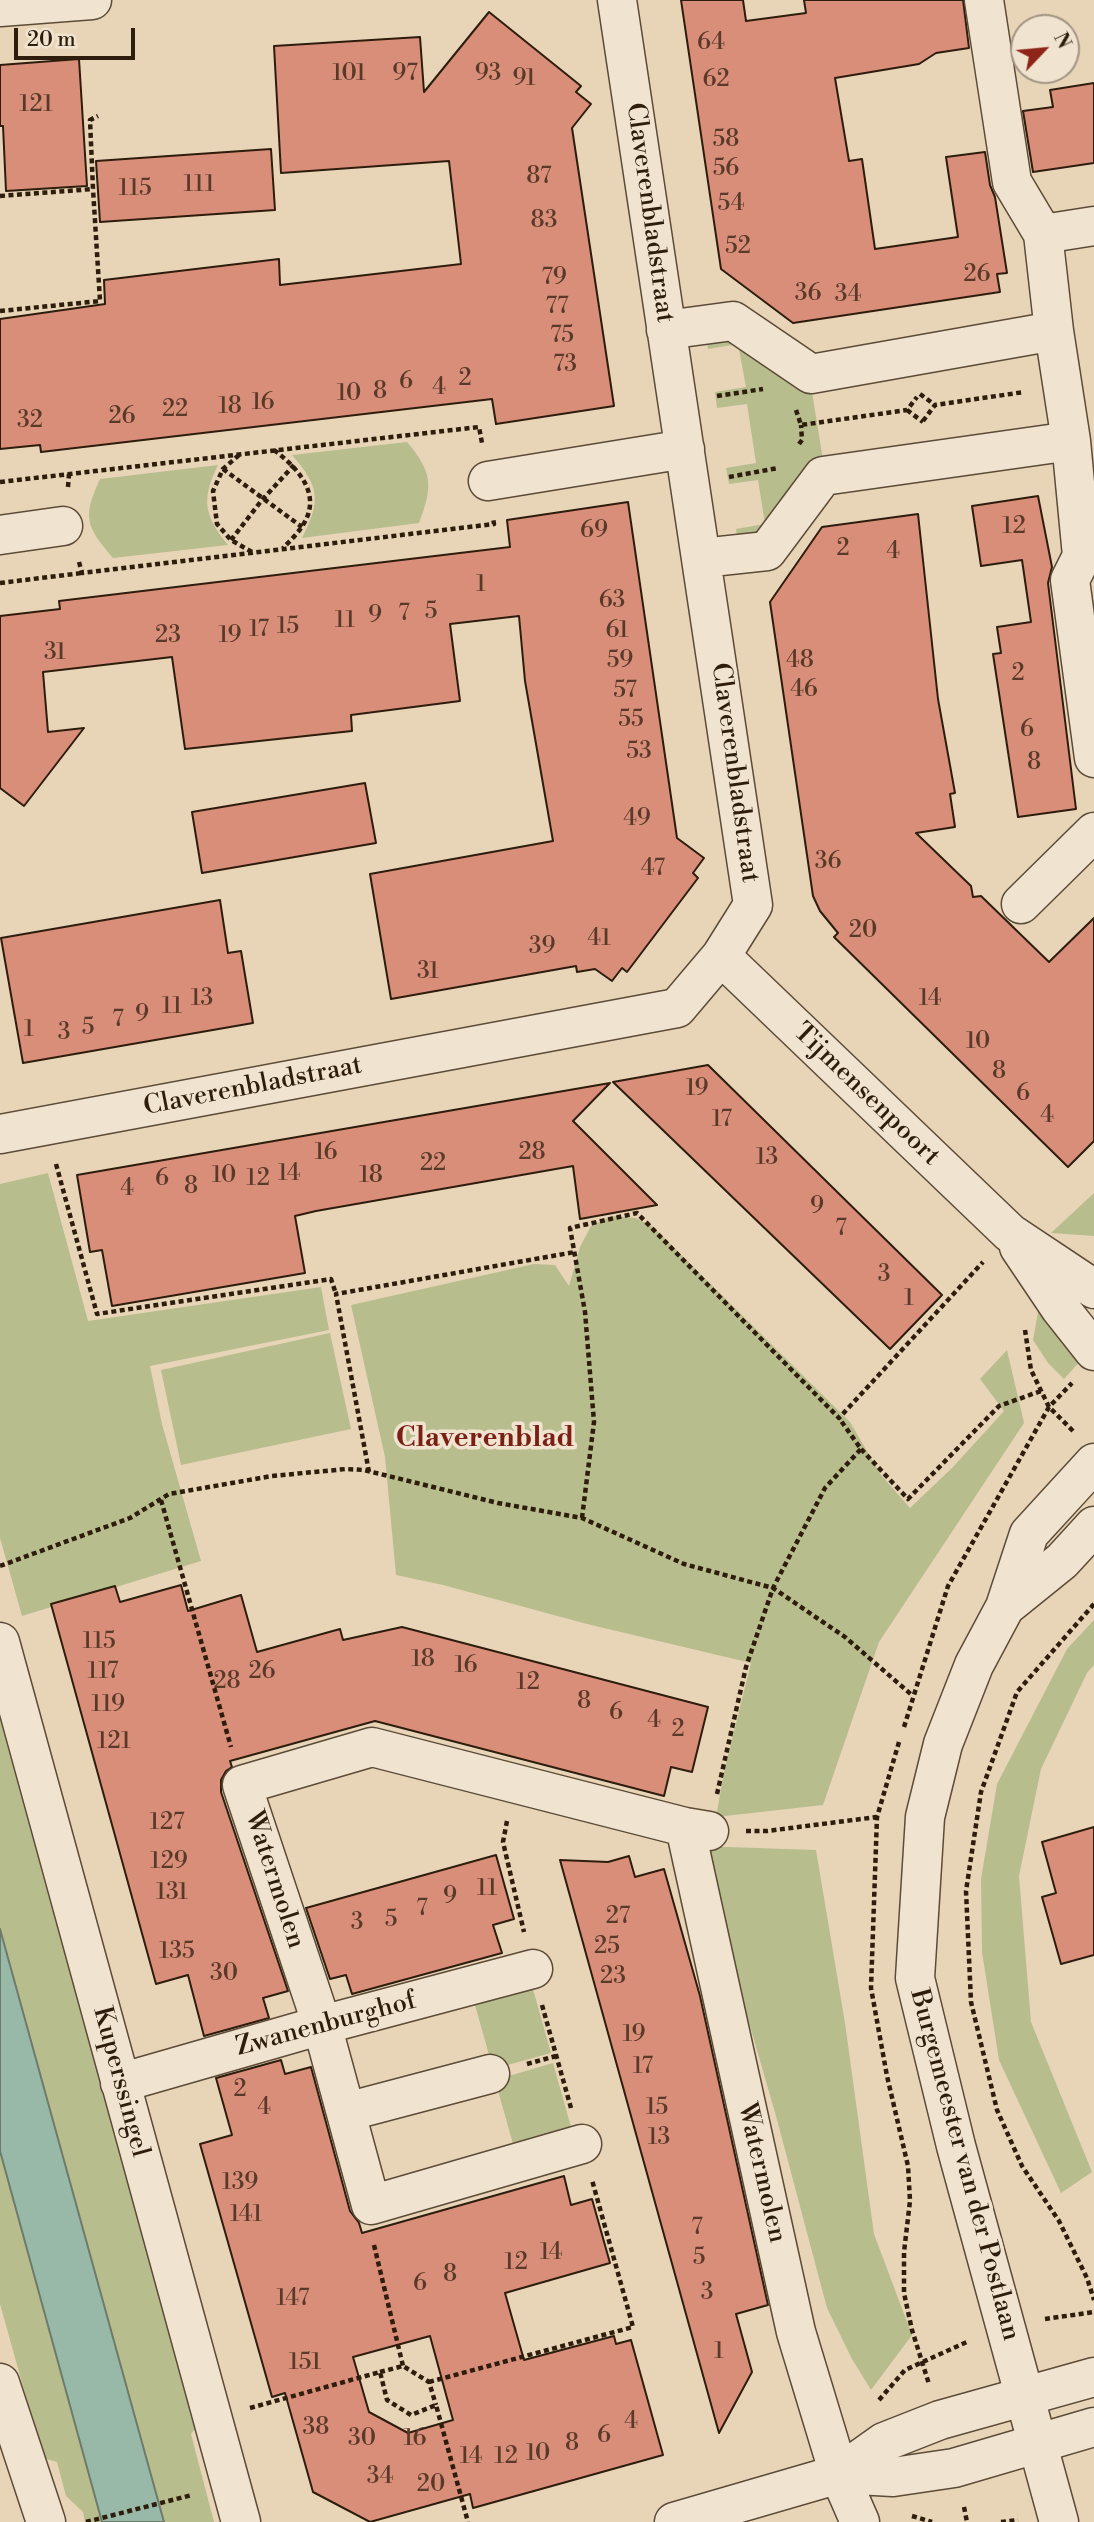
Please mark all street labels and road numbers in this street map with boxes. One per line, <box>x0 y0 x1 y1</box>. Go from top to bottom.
street label: Claverenbladstraat <box>618 101 680 325</box>
street label: Claverenbladstraat <box>703 661 765 885</box>
street label: Tijmensenpoort <box>786 1017 946 1173</box>
street label: Claverenbladstraat <box>141 1051 365 1123</box>
street label: Watermolen <box>237 1807 311 1953</box>
street label: Zwanenburghof <box>233 1986 419 2064</box>
street label: Burgemeester van der Postlaan <box>902 1986 1026 2344</box>
street label: Kuperssingel <box>85 2003 155 2161</box>
street label: Watermolen <box>730 2100 792 2246</box>

